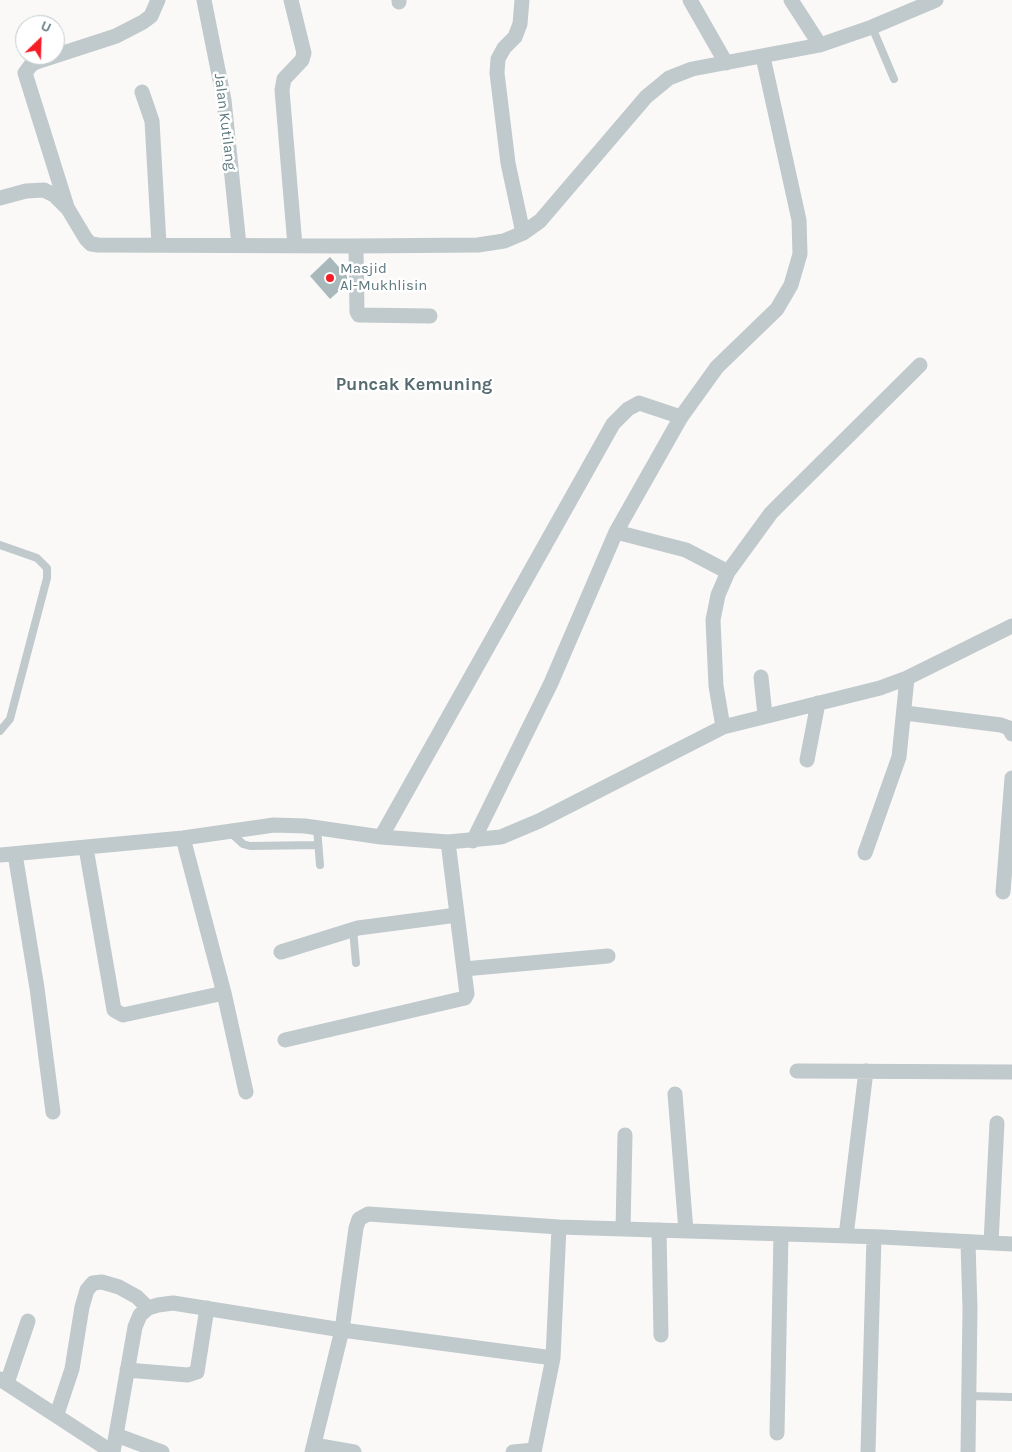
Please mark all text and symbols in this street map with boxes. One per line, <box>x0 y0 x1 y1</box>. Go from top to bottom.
north arrow <box>15 15 65 65</box>
text: U <box>38 17 54 36</box>
street label: Jalan Kutilang <box>210 72 240 172</box>
place label: Masjid Al-Mukhlisin <box>340 260 427 295</box>
marker: Masjid Al-Mukhlisin <box>324 272 336 284</box>
district label: Puncak Kemuning <box>336 374 492 396</box>

